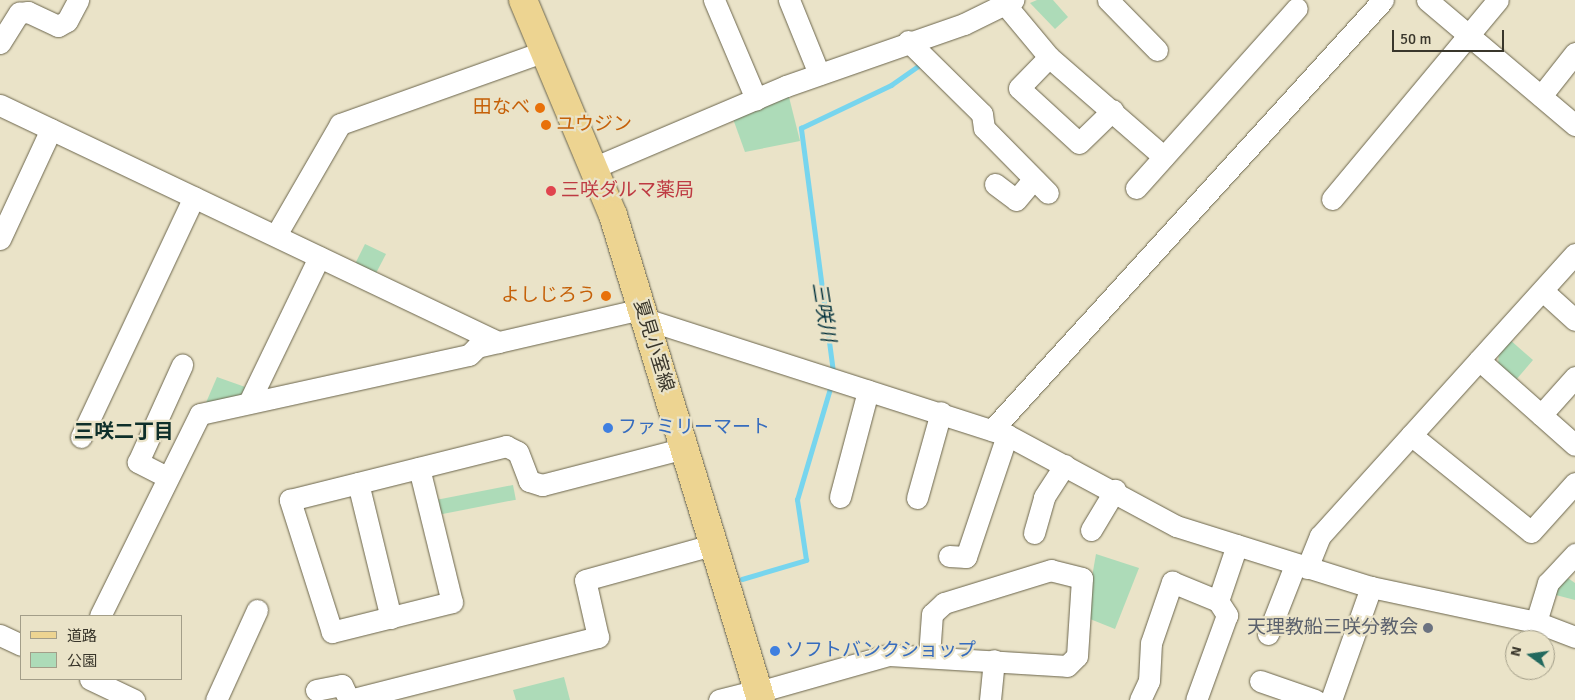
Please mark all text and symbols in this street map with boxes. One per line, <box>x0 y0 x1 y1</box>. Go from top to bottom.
scale bar <box>1395 20 1508 52</box>
text: 50 m <box>1400 30 1431 48</box>
place label: 田なべ <box>473 97 530 119</box>
marker: 田なべ <box>534 102 546 114</box>
place label: ユウジン <box>556 114 632 136</box>
marker: ユウジン <box>540 119 552 131</box>
place label: 三咲ダルマ薬局 <box>561 180 694 202</box>
marker: 三咲ダルマ薬局 <box>545 185 557 197</box>
water label: 三咲川 <box>807 280 841 344</box>
place label: よしじろう <box>501 285 596 307</box>
marker: よしじろう <box>600 290 612 302</box>
street label: 夏見小室線 <box>628 297 678 395</box>
place label: ファミリーマート <box>618 417 770 439</box>
district label: 三咲二丁目 <box>74 419 174 443</box>
marker: ファミリーマート <box>602 422 614 434</box>
legend <box>20 615 182 680</box>
place label: 天理教船三咲分教会 <box>1247 617 1418 639</box>
marker: 天理教船三咲分教会 <box>1422 622 1434 634</box>
text: 道路 <box>67 627 97 645</box>
north arrow <box>1505 630 1555 680</box>
place label: ソフトバンクショップ <box>785 640 975 662</box>
marker: ソフトバンクショップ <box>769 645 781 657</box>
text: N <box>1507 645 1525 658</box>
text: 公園 <box>67 652 97 670</box>

